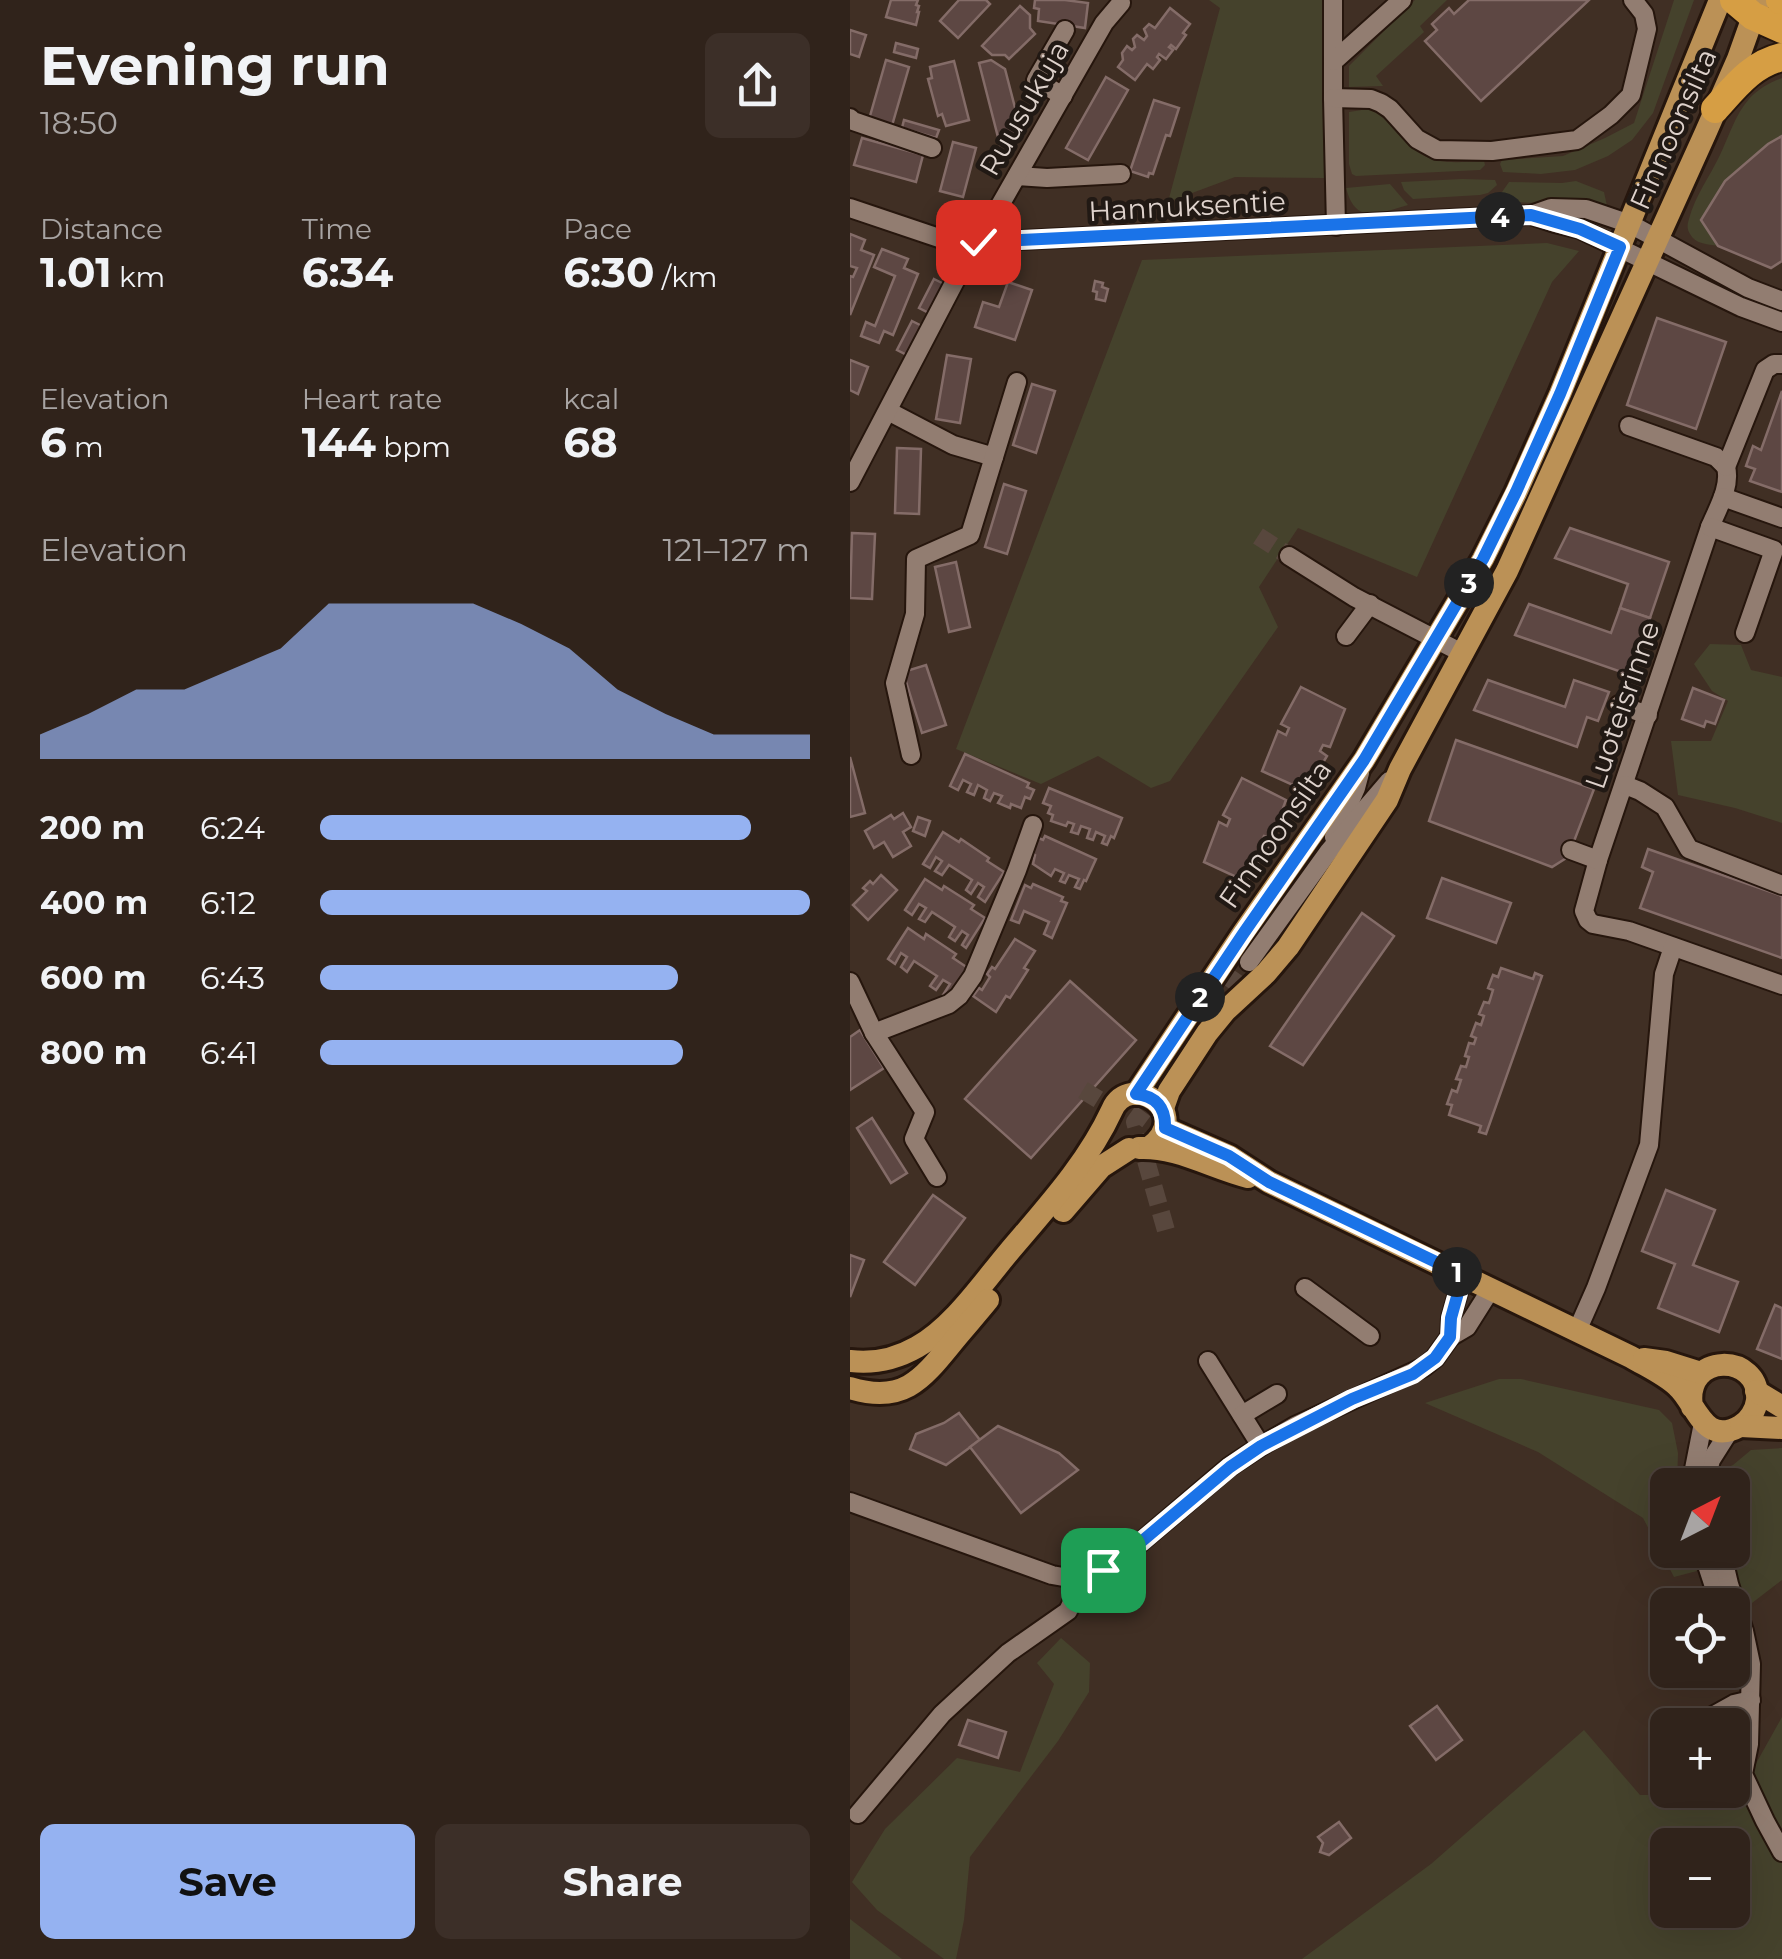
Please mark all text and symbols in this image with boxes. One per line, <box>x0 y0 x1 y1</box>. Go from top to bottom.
text: Evening run <box>40 32 390 99</box>
button: share <box>705 33 810 138</box>
street label: Ruusukuja <box>972 35 1076 181</box>
street label: Finnoonsilta <box>1622 43 1724 215</box>
text: 18:50 <box>40 103 118 142</box>
street label: Hannuksentie <box>1087 184 1287 228</box>
pin: 4 <box>1475 192 1525 242</box>
pin <box>936 200 1021 285</box>
text: 4 <box>1490 200 1510 234</box>
text: Distance <box>40 212 163 246</box>
text: Time <box>302 212 372 246</box>
text: Pace <box>563 212 632 246</box>
icon: check <box>951 215 1006 270</box>
text: 1.01 <box>40 246 112 298</box>
text: 6:34 <box>302 246 393 298</box>
text: 6:30 <box>563 246 654 298</box>
text: km <box>112 260 165 294</box>
text: /km <box>654 260 718 294</box>
text: Elevation <box>40 382 169 416</box>
text: Heart rate <box>302 382 442 416</box>
text: kcal <box>563 382 619 416</box>
text: 6 <box>40 416 67 468</box>
text: 144 <box>302 416 376 468</box>
text: 68 <box>563 416 618 468</box>
text: m <box>67 430 104 464</box>
text: bpm <box>376 430 451 464</box>
text: Elevation <box>40 530 188 569</box>
text: 121–127 m <box>662 530 810 569</box>
pin: 3 <box>1444 558 1494 608</box>
text: 3 <box>1461 566 1477 600</box>
street label: Luoteisrinne <box>1577 617 1667 793</box>
street label: Finnoonsilta <box>1211 753 1339 915</box>
text: 200 m <box>40 808 145 847</box>
text: 6:24 <box>200 808 265 847</box>
text: 400 m <box>40 883 148 922</box>
text: 6:12 <box>200 883 256 922</box>
text: 600 m <box>40 958 146 997</box>
text: 6:43 <box>200 958 265 997</box>
pin: 2 <box>1175 972 1225 1022</box>
text: 2 <box>1192 980 1208 1014</box>
text: 800 m <box>40 1033 147 1072</box>
text: 6:41 <box>200 1033 258 1072</box>
pin: 1 <box>1432 1247 1482 1297</box>
text: 1 <box>1452 1255 1462 1289</box>
north arrow <box>1650 1468 1750 1568</box>
map controls <box>1650 1468 1750 1928</box>
pin <box>1061 1528 1146 1613</box>
icon: arrive <box>1076 1543 1131 1598</box>
button: locate <box>1650 1588 1750 1688</box>
button: + <box>1650 1708 1750 1808</box>
button: Save <box>40 1824 415 1939</box>
button: Share <box>435 1824 810 1939</box>
button: − <box>1650 1828 1750 1928</box>

